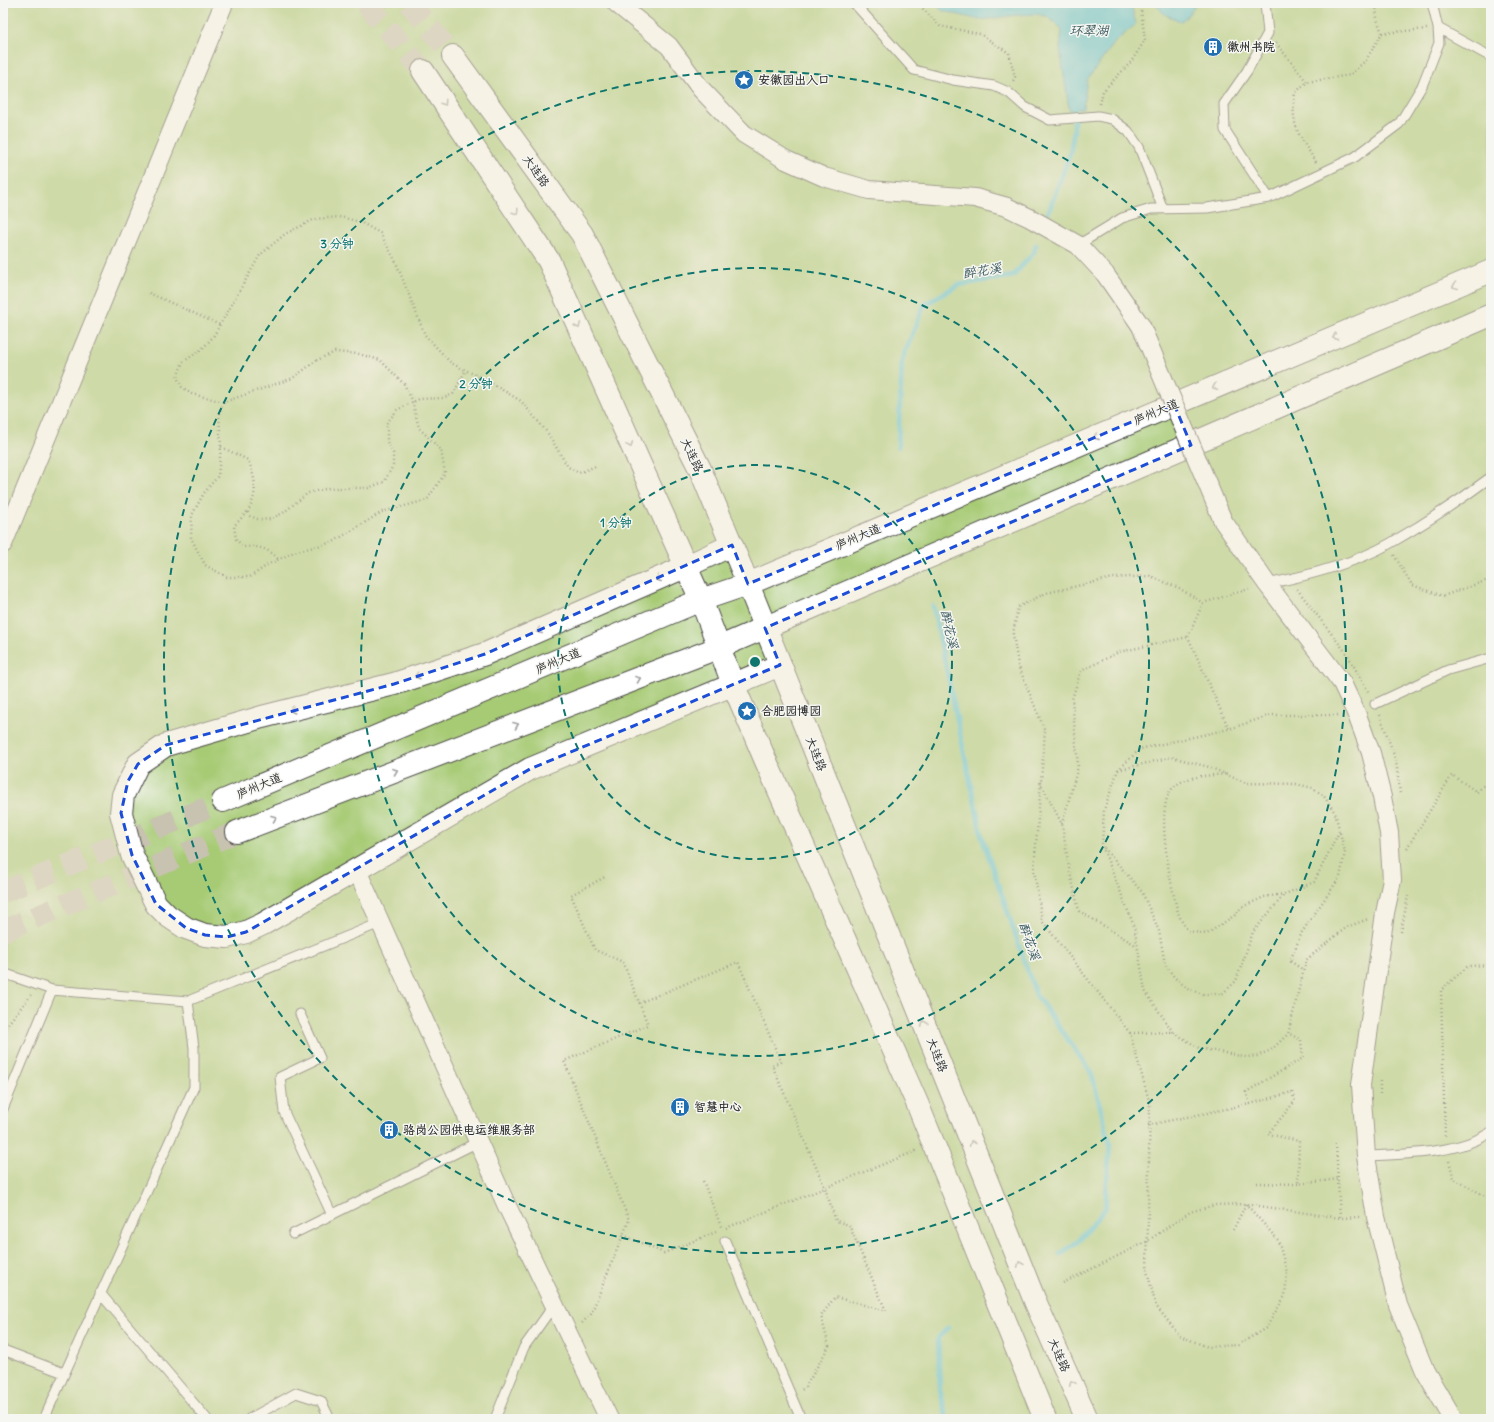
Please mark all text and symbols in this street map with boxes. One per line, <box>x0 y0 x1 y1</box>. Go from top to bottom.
water label: 环翠湖 <box>1069 22 1110 39</box>
building icon: 徽州书院 <box>1202 36 1224 58</box>
place label: 徽州书院 <box>1227 39 1275 54</box>
place icon: 安徽园出入口 <box>733 69 755 91</box>
place label: 安徽园出入口 <box>758 72 830 87</box>
one-way arrow <box>440 99 447 106</box>
street label: 大连路 <box>520 152 553 190</box>
one-way arrow <box>511 208 519 215</box>
text: 3 分钟 <box>320 236 354 251</box>
water label: 醉花溪 <box>961 259 1004 282</box>
one-way arrow <box>1452 282 1459 290</box>
one-way arrow <box>573 322 581 329</box>
one-way arrow <box>1332 332 1339 340</box>
text: 2 分钟 <box>459 376 493 391</box>
one-way arrow <box>1212 382 1220 390</box>
street label: 庐州大道 <box>1131 395 1181 428</box>
one-way arrow <box>1092 433 1099 441</box>
street label: 大连路 <box>678 435 707 474</box>
one-way arrow <box>626 441 634 448</box>
text: 1 分钟 <box>600 515 632 530</box>
street label: 庐州大道 <box>833 520 883 553</box>
one-way arrow <box>655 574 662 582</box>
water label: 醉花溪 <box>937 608 962 651</box>
one-way arrow <box>535 626 542 634</box>
street label: 庐州大道 <box>533 644 583 677</box>
centre of rings <box>748 655 762 669</box>
one-way arrow <box>414 671 421 680</box>
one-way arrow <box>634 675 641 683</box>
place icon: 合肥园博园 <box>736 700 758 722</box>
place label: 合肥园博园 <box>761 703 821 718</box>
one-way arrow <box>288 705 295 713</box>
one-way arrow <box>513 722 520 730</box>
street label: 大连路 <box>803 734 830 773</box>
one-way arrow <box>392 768 399 776</box>
street label: 庐州大道 <box>234 769 284 802</box>
one-way arrow <box>270 814 277 822</box>
water label: 醉花溪 <box>1015 920 1044 963</box>
one-way arrow <box>920 1019 928 1026</box>
street label: 大连路 <box>924 1035 951 1074</box>
building icon: 智慧中心 <box>669 1096 691 1118</box>
place label: 智慧中心 <box>694 1099 742 1114</box>
building icon: 骆岗公园供电运维服务部 <box>378 1119 400 1141</box>
place label: 骆岗公园供电运维服务部 <box>403 1122 535 1137</box>
one-way arrow <box>969 1140 977 1148</box>
one-way arrow <box>1017 1260 1025 1267</box>
street label: 大连路 <box>1045 1335 1074 1374</box>
one-way arrow <box>1068 1380 1076 1387</box>

